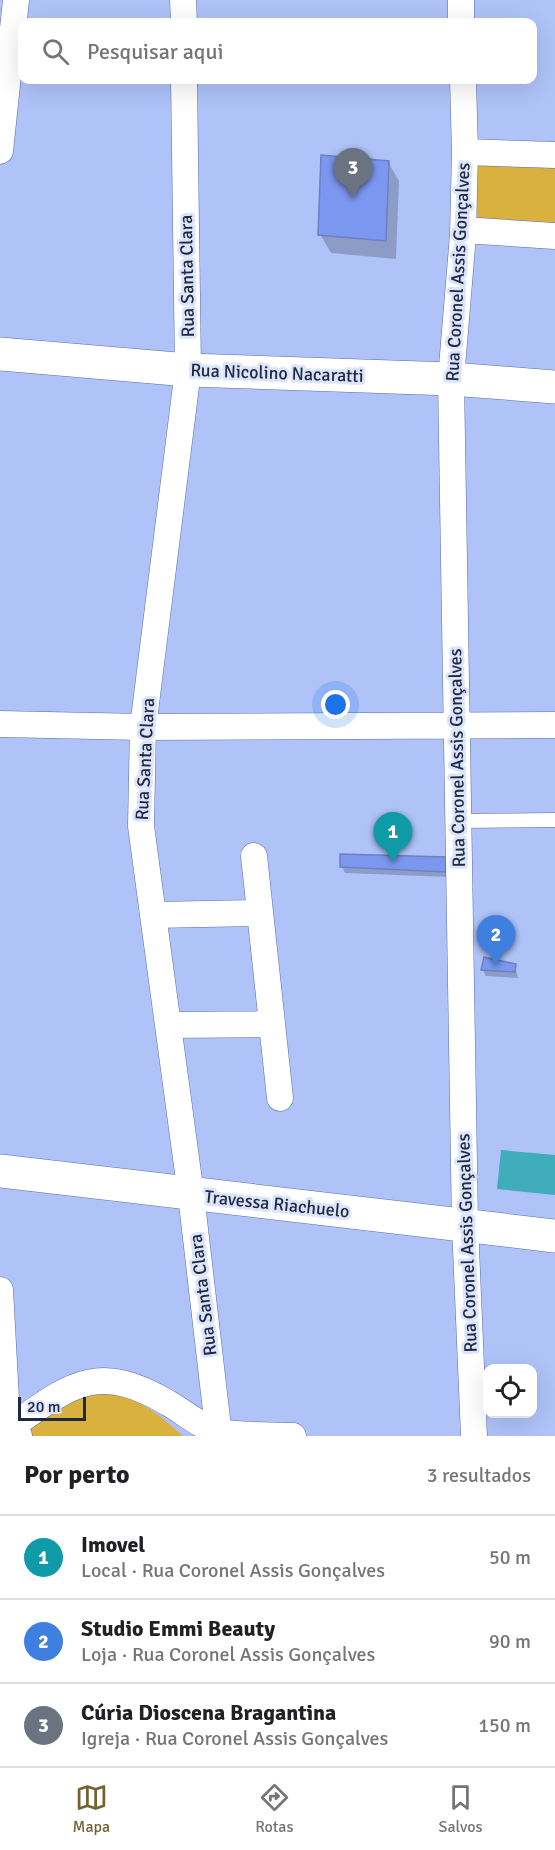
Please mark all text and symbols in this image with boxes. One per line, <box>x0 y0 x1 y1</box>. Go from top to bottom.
search box <box>18 18 537 84</box>
icon: search <box>39 35 72 68</box>
text: Pesquisar aqui <box>87 38 223 65</box>
pin: 3 <box>334 148 372 198</box>
street label: Rua Coronel Assis Gonçalves <box>441 162 475 382</box>
street label: Rua Santa Clara <box>175 215 199 337</box>
street label: Rua Nicolino Nacaratti <box>190 359 364 387</box>
street label: Rua Coronel Assis Gonçalves <box>444 648 470 868</box>
your location <box>321 690 350 719</box>
street label: Rua Santa Clara <box>131 697 159 821</box>
pin: 1 <box>374 812 412 862</box>
pin: 2 <box>476 916 516 965</box>
street label: Rua Coronel Assis Gonçalves <box>452 1133 482 1353</box>
street label: Travessa Riachuelo <box>204 1185 350 1223</box>
street label: Rua Santa Clara <box>185 1233 221 1357</box>
map controls <box>483 1364 537 1418</box>
button: locate <box>483 1364 537 1418</box>
scale bar <box>18 1394 86 1422</box>
text: 20 m <box>27 1397 61 1417</box>
text: Por perto <box>24 1459 130 1491</box>
text: 3 resultados <box>427 1463 531 1488</box>
text: Imovel <box>81 1531 145 1558</box>
text: 1 <box>38 1545 49 1570</box>
text: 50 m <box>489 1545 531 1570</box>
text: Local · Rua Coronel Assis Gonçalves <box>81 1558 385 1583</box>
text: Studio Emmi Beauty <box>81 1615 275 1642</box>
text: 2 <box>38 1629 49 1654</box>
text: 90 m <box>489 1629 531 1654</box>
text: Loja · Rua Coronel Assis Gonçalves <box>81 1642 375 1667</box>
text: Cúria Dioscena Bragantina <box>81 1699 336 1726</box>
text: 3 <box>38 1713 49 1738</box>
text: 150 m <box>478 1713 531 1738</box>
text: Igreja · Rua Coronel Assis Gonçalves <box>81 1726 388 1751</box>
tab: Mapa <box>73 1781 110 1837</box>
tab: Rotas <box>255 1781 293 1837</box>
tab: Salvos <box>439 1781 482 1837</box>

